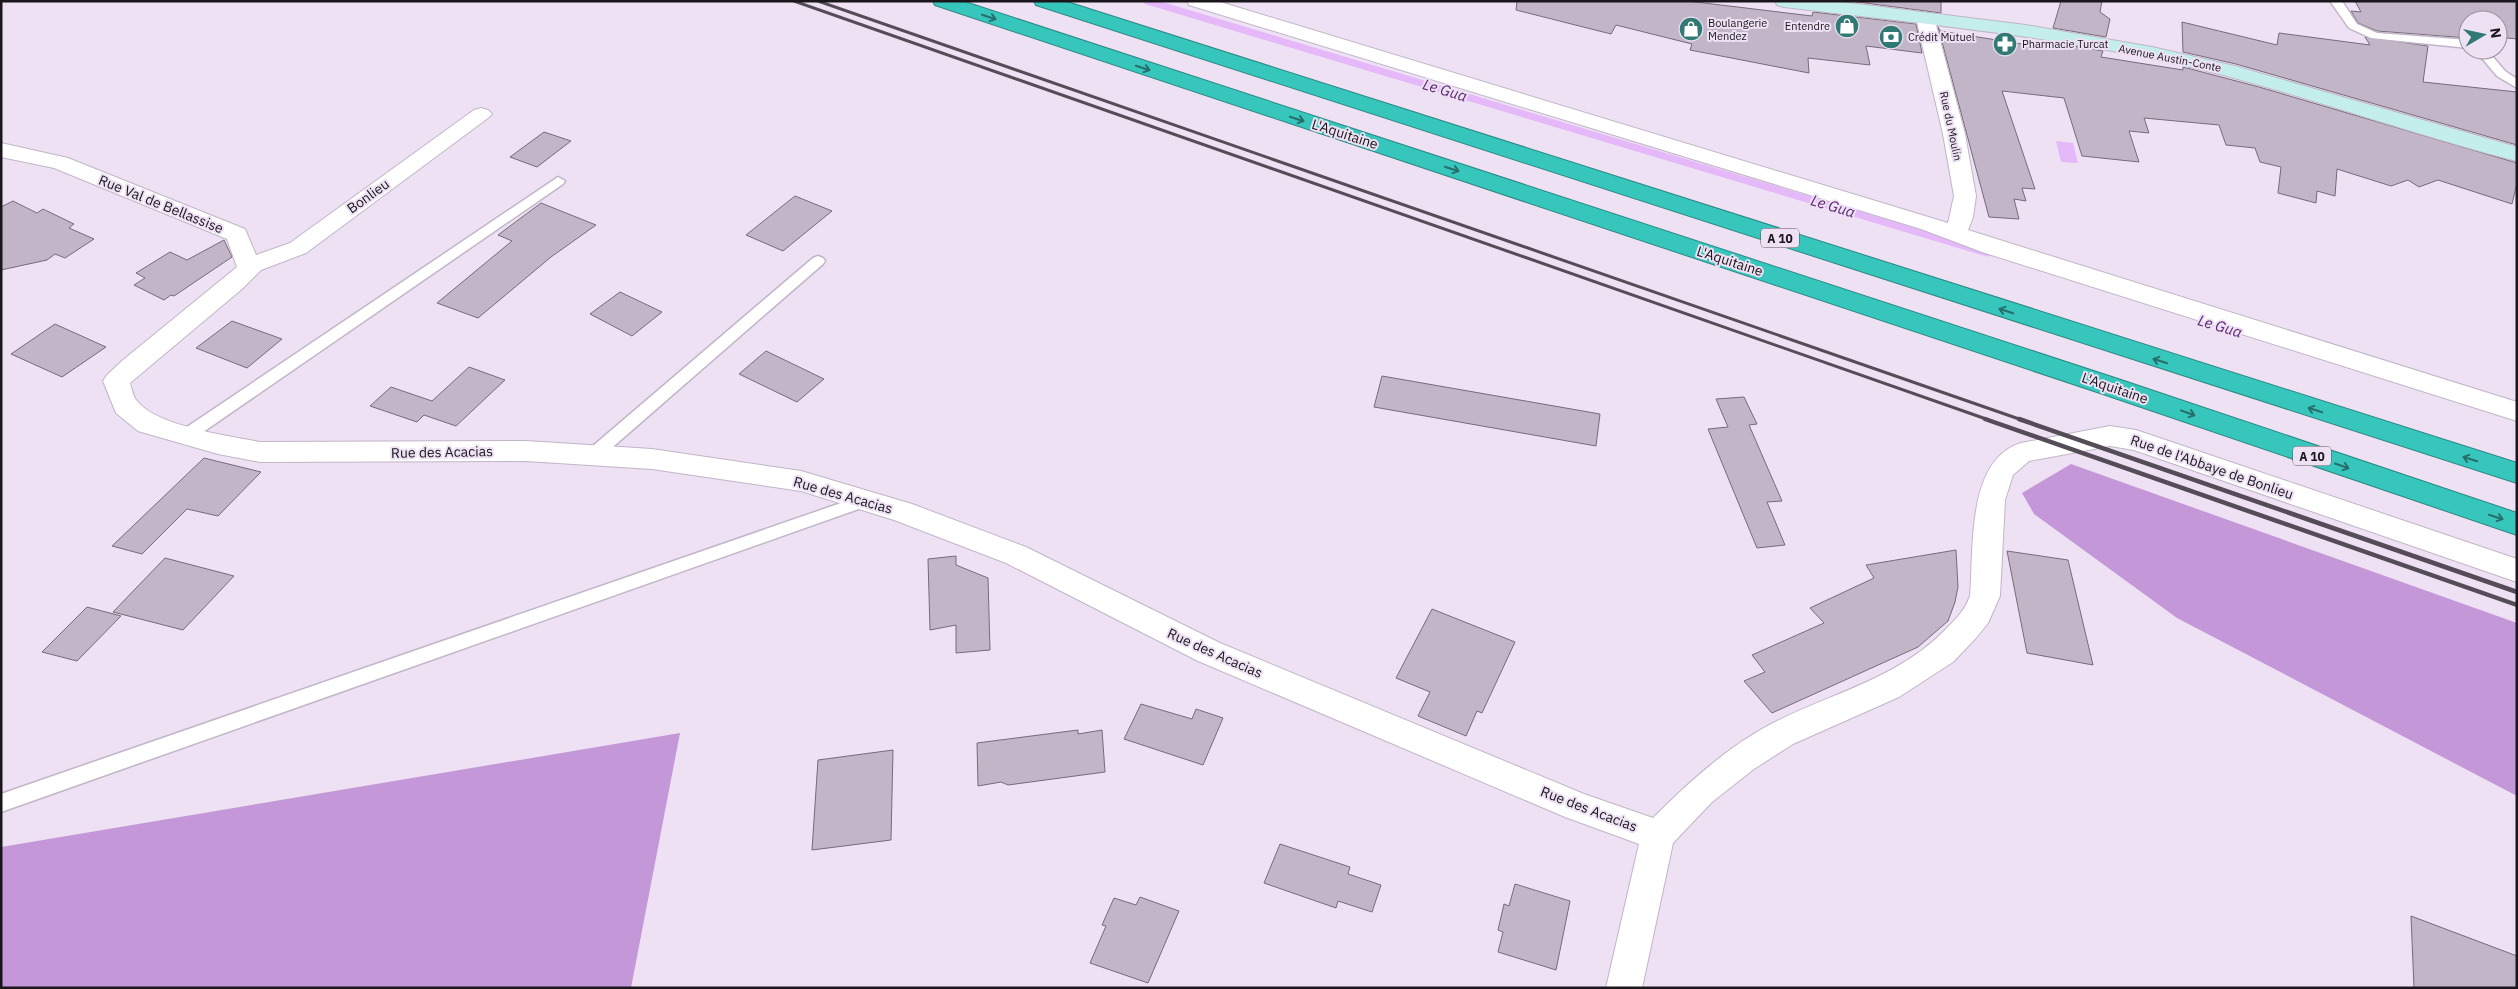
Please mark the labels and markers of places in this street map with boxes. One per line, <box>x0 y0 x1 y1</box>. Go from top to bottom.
shop icon: Entendre <box>1834 13 1860 39</box>
shop icon: Boulangerie Mendez <box>1678 16 1704 42</box>
place label: Boulangerie Mendez <box>1708 16 1767 43</box>
place label: Entendre <box>1785 19 1830 33</box>
bank icon: Crédit Mutuel <box>1878 24 1904 50</box>
place label: Crédit Mutuel <box>1908 30 1975 44</box>
pharmacy icon: Pharmacie Turcat <box>1992 31 2018 57</box>
place label: Pharmacie Turcat <box>2022 37 2109 51</box>

